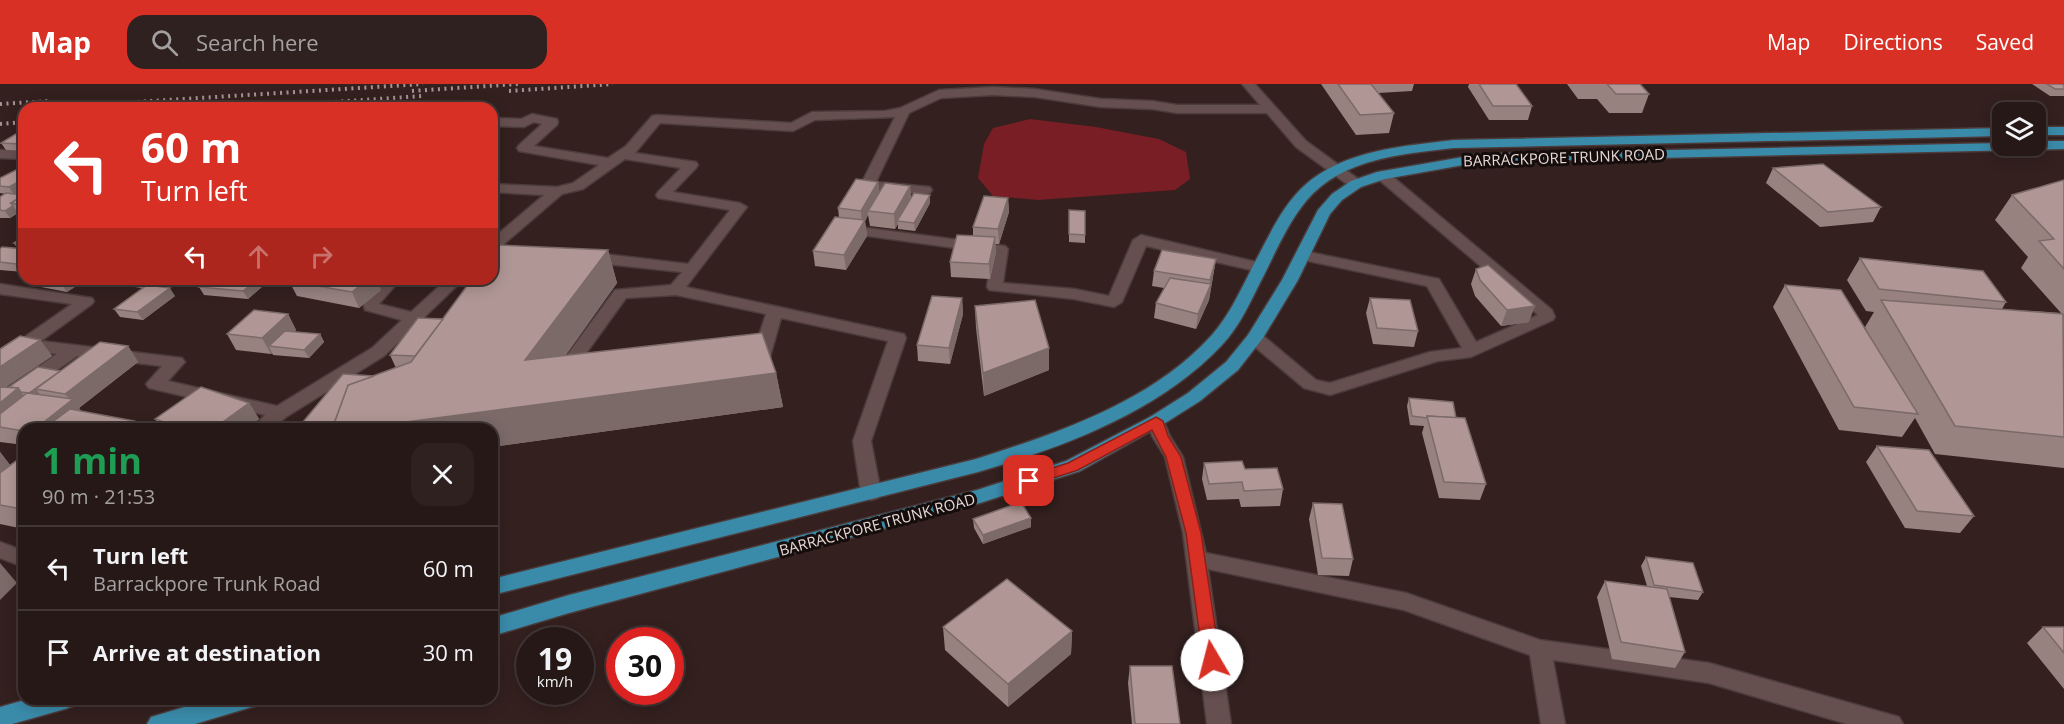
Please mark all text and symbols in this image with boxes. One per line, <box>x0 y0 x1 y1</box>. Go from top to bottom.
search box <box>127 15 547 69</box>
text: Map <box>30 23 91 61</box>
icon: search <box>148 26 181 59</box>
text: Search here <box>196 27 319 57</box>
text: Map <box>1767 28 1810 56</box>
text: Directions <box>1843 28 1943 56</box>
text: Saved <box>1976 28 2034 56</box>
map controls <box>1992 102 2046 156</box>
button: layers <box>1992 102 2046 156</box>
text: 60 m <box>141 118 241 175</box>
icon: left <box>42 126 120 204</box>
street label: BARRACKPORE TRUNK ROAD <box>1463 143 1665 171</box>
text: Turn left <box>141 172 248 209</box>
icon: left <box>179 240 212 273</box>
icon: ahead <box>242 240 275 273</box>
icon: right <box>305 240 338 273</box>
text: 1 min <box>42 436 142 485</box>
button: close <box>411 443 474 506</box>
pin <box>1003 455 1054 506</box>
icon: arrive <box>1012 464 1045 497</box>
text: 90 m · 21:53 <box>42 483 155 510</box>
street label: BARRACKPORE TRUNK ROAD <box>777 488 977 560</box>
text: Turn left <box>93 540 188 570</box>
icon: left <box>42 552 75 585</box>
text: 60 m <box>423 553 474 583</box>
text: Barrackpore Trunk Road <box>93 570 321 597</box>
speed limit sign: 30 <box>606 627 684 705</box>
position arrow <box>1180 628 1244 692</box>
icon: arrive <box>42 636 75 669</box>
text: Arrive at destination <box>93 637 321 667</box>
text: 30 m <box>423 637 474 667</box>
text: 19 <box>538 638 572 679</box>
text: km/h <box>537 671 573 691</box>

